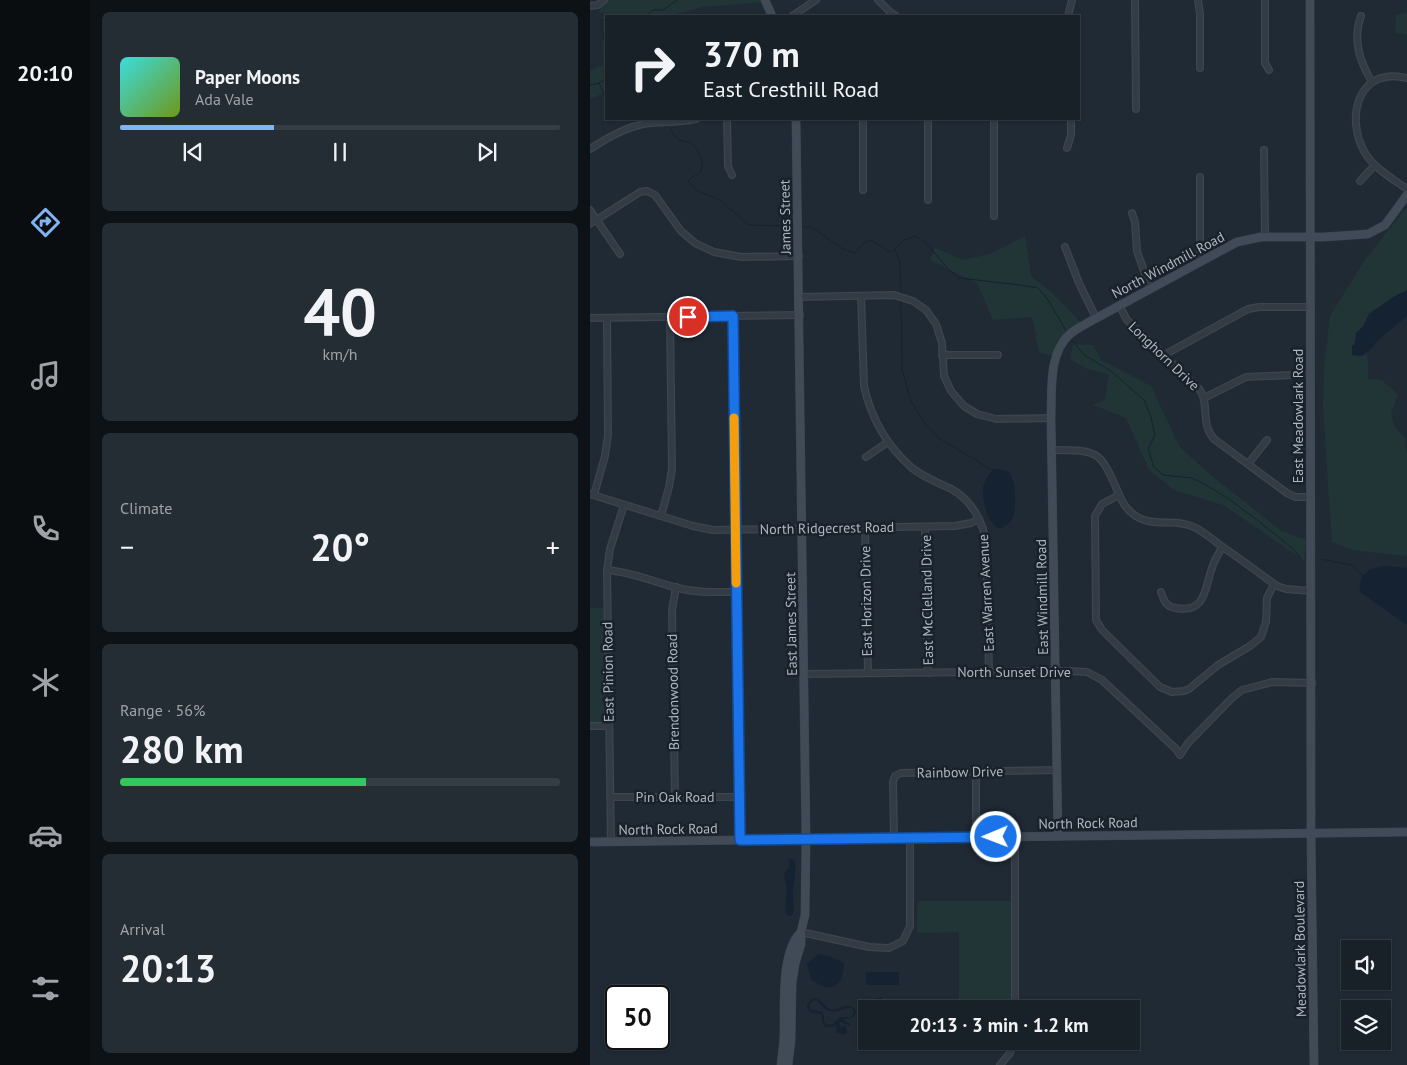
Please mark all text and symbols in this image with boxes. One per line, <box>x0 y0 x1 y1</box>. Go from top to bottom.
text: 370 m <box>703 31 800 77</box>
icon: right <box>620 35 685 100</box>
text: 20:10 <box>17 59 73 87</box>
text: Paper Moons <box>195 65 300 89</box>
text: East Cresthill Road <box>703 75 879 103</box>
text: Ada Vale <box>195 89 254 109</box>
icon: previous <box>179 138 207 166</box>
icon: pause <box>326 138 354 166</box>
icon: next <box>473 138 501 166</box>
street label: James Street <box>775 179 795 256</box>
icon: directions <box>28 205 63 240</box>
street label: North Windmill Road <box>1109 228 1227 302</box>
text: 40 <box>303 269 377 353</box>
pin <box>667 296 709 338</box>
icon: arrive <box>674 303 702 331</box>
street label: Longhorn Drive <box>1125 318 1203 394</box>
text: km/h <box>322 344 358 364</box>
street label: East Meadowlark Road <box>1289 349 1307 483</box>
icon: music <box>28 358 63 393</box>
text: Climate <box>120 498 172 518</box>
icon: phone <box>28 511 63 546</box>
street label: North Ridgecrest Road <box>760 518 894 538</box>
text: 20° <box>310 522 370 571</box>
text: − <box>120 528 134 565</box>
text: + <box>546 528 560 565</box>
street label: East McClelland Drive <box>917 534 937 666</box>
street label: East Warren Avenue <box>974 534 998 652</box>
street label: East Windmill Road <box>1032 539 1052 655</box>
street label: East Horizon Drive <box>856 546 876 656</box>
street label: East James Street <box>781 572 801 676</box>
street label: East Pinion Road <box>598 622 618 722</box>
street label: Brendonwood Road <box>663 634 683 750</box>
street label: North Sunset Drive <box>957 663 1071 681</box>
icon: climate <box>28 665 63 700</box>
text: Range · 56% <box>120 700 205 720</box>
text: 280 km <box>120 724 244 773</box>
street label: Rainbow Drive <box>917 762 1003 782</box>
street label: Pin Oak Road <box>635 788 715 806</box>
position arrow <box>969 810 1021 862</box>
street label: North Rock Road <box>1038 813 1138 833</box>
icon: car <box>28 818 63 853</box>
street label: North Rock Road <box>618 819 718 839</box>
street label: Meadowlark Boulevard <box>1290 881 1310 1017</box>
text: Arrival <box>120 919 165 939</box>
map controls <box>1341 940 1391 1050</box>
button: sound <box>1341 940 1391 990</box>
text: 20:13 <box>120 943 216 992</box>
icon: filters <box>28 971 63 1006</box>
speed limit sign: 50 <box>605 985 670 1050</box>
button: layers <box>1341 1000 1391 1050</box>
text: 20:13 · 3 min · 1.2 km <box>909 1013 1089 1037</box>

